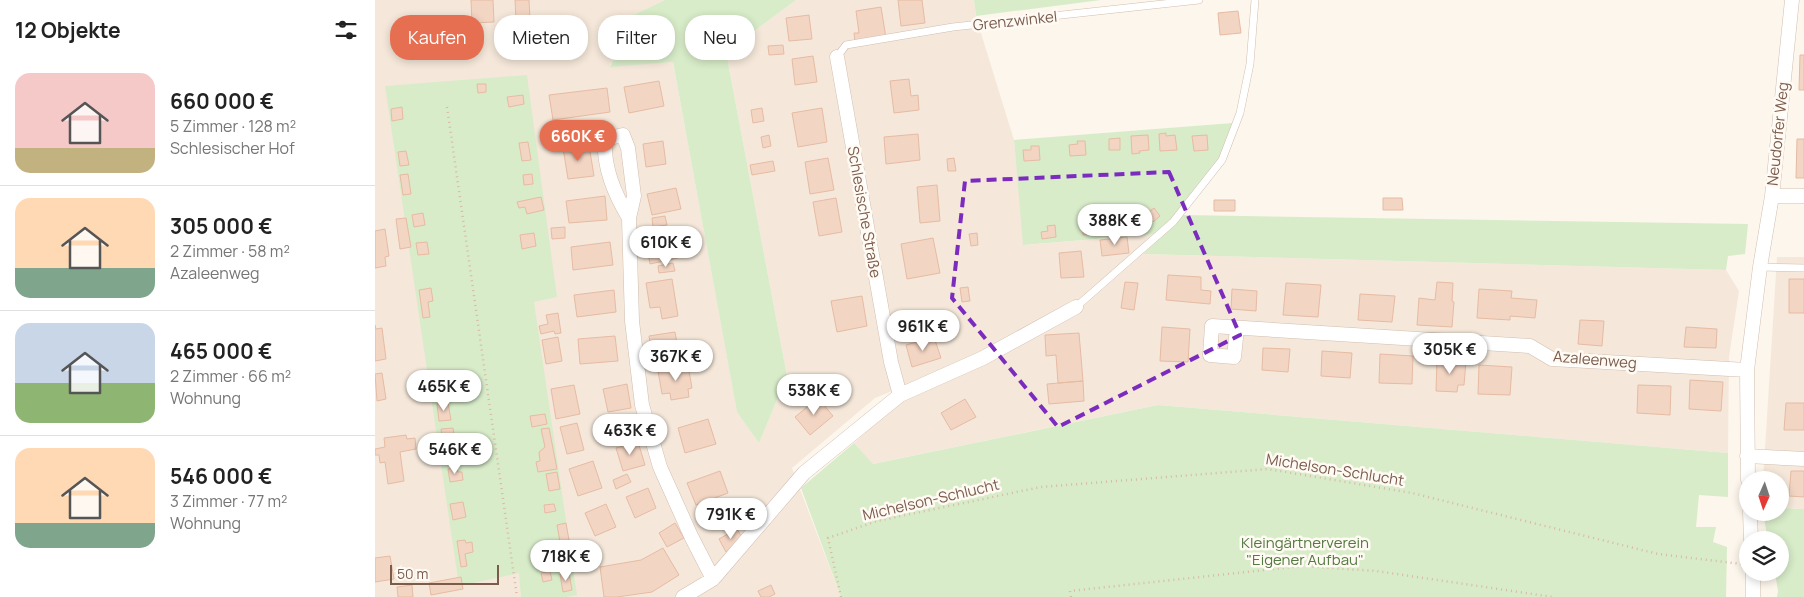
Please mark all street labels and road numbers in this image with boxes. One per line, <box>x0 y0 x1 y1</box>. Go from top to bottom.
street label: Grenzwinkel <box>972 6 1058 35</box>
street label: Neudorfer Weg <box>1762 81 1793 187</box>
street label: Schlesische Straße <box>843 144 886 280</box>
street label: Azaleenweg <box>1552 345 1638 374</box>
street label: Michelson-Schlucht <box>1264 448 1406 491</box>
street label: Michelson-Schlucht <box>860 474 1001 525</box>

